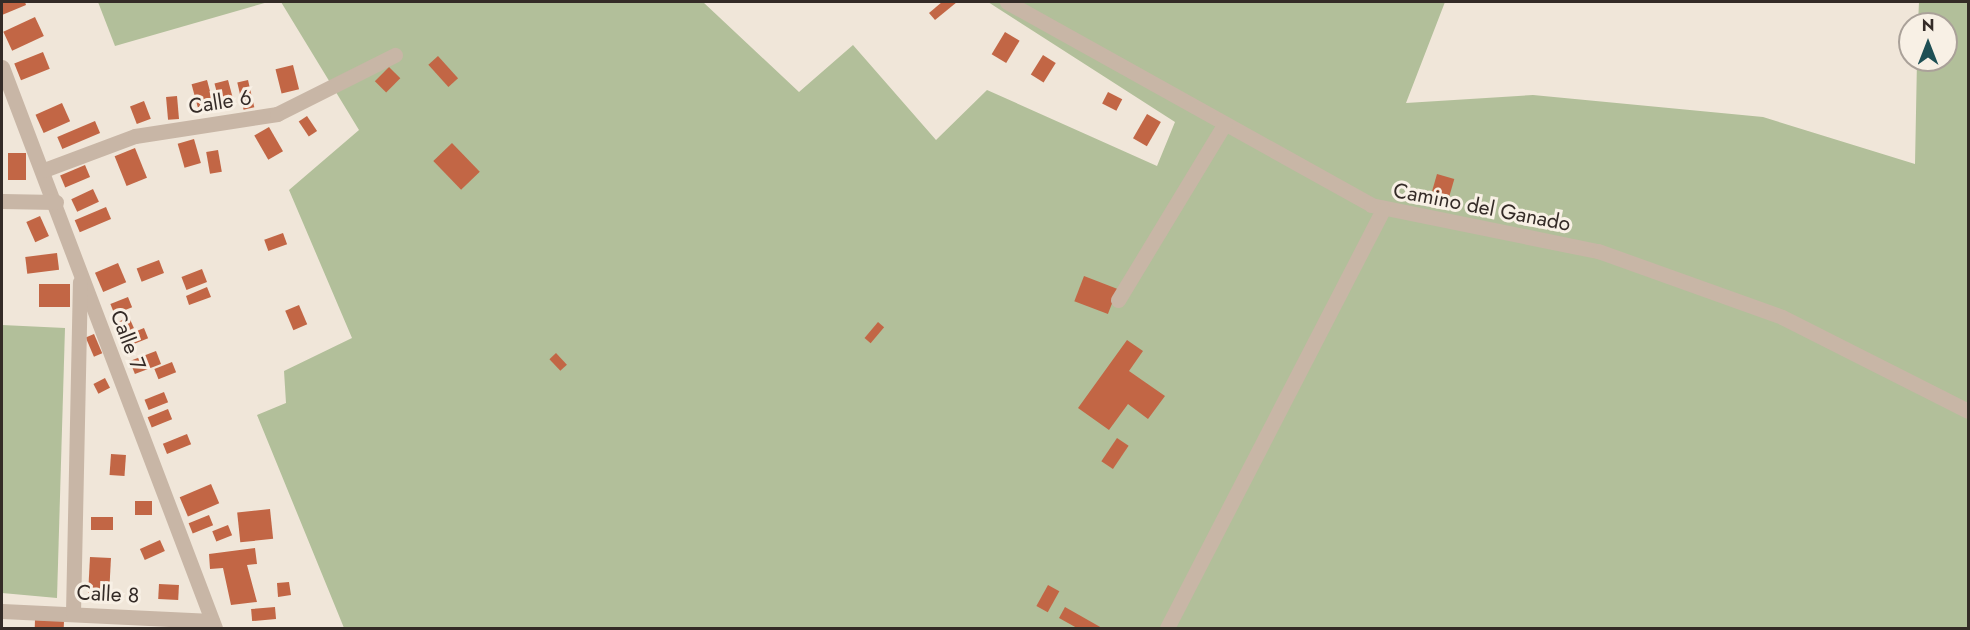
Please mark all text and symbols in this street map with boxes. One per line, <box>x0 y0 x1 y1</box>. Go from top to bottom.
north arrow <box>1898 12 1958 72</box>
text: N <box>1922 14 1934 37</box>
street label: Calle 6 <box>187 85 253 119</box>
street label: Camino del Ganado <box>1391 177 1573 237</box>
street label: Calle 7 <box>105 306 151 374</box>
street label: Calle 8 <box>76 580 140 608</box>

